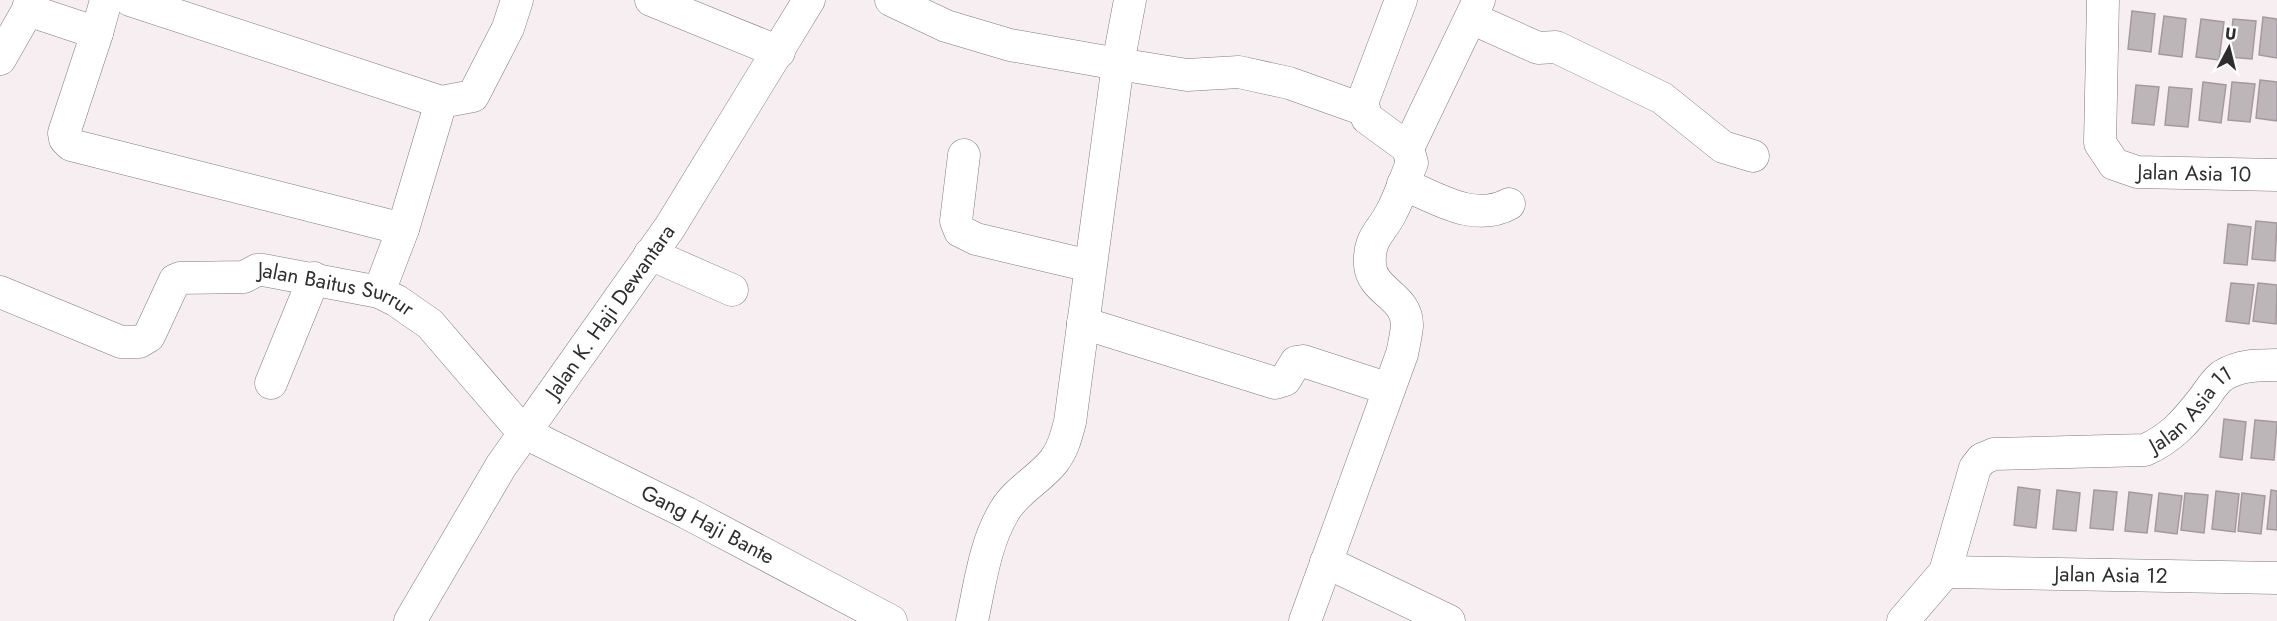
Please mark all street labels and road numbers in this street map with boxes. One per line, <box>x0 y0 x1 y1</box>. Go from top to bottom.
street label: Jalan Asia 10 <box>2134 157 2252 189</box>
street label: Jalan K. Haji Dewantara <box>537 218 682 407</box>
street label: Jalan Baitus Surrur <box>255 255 421 324</box>
street label: Jalan Asia 11 <box>2141 358 2237 462</box>
street label: Gang Haji Bante <box>636 478 780 572</box>
street label: Jalan Asia 12 <box>2051 559 2168 591</box>

